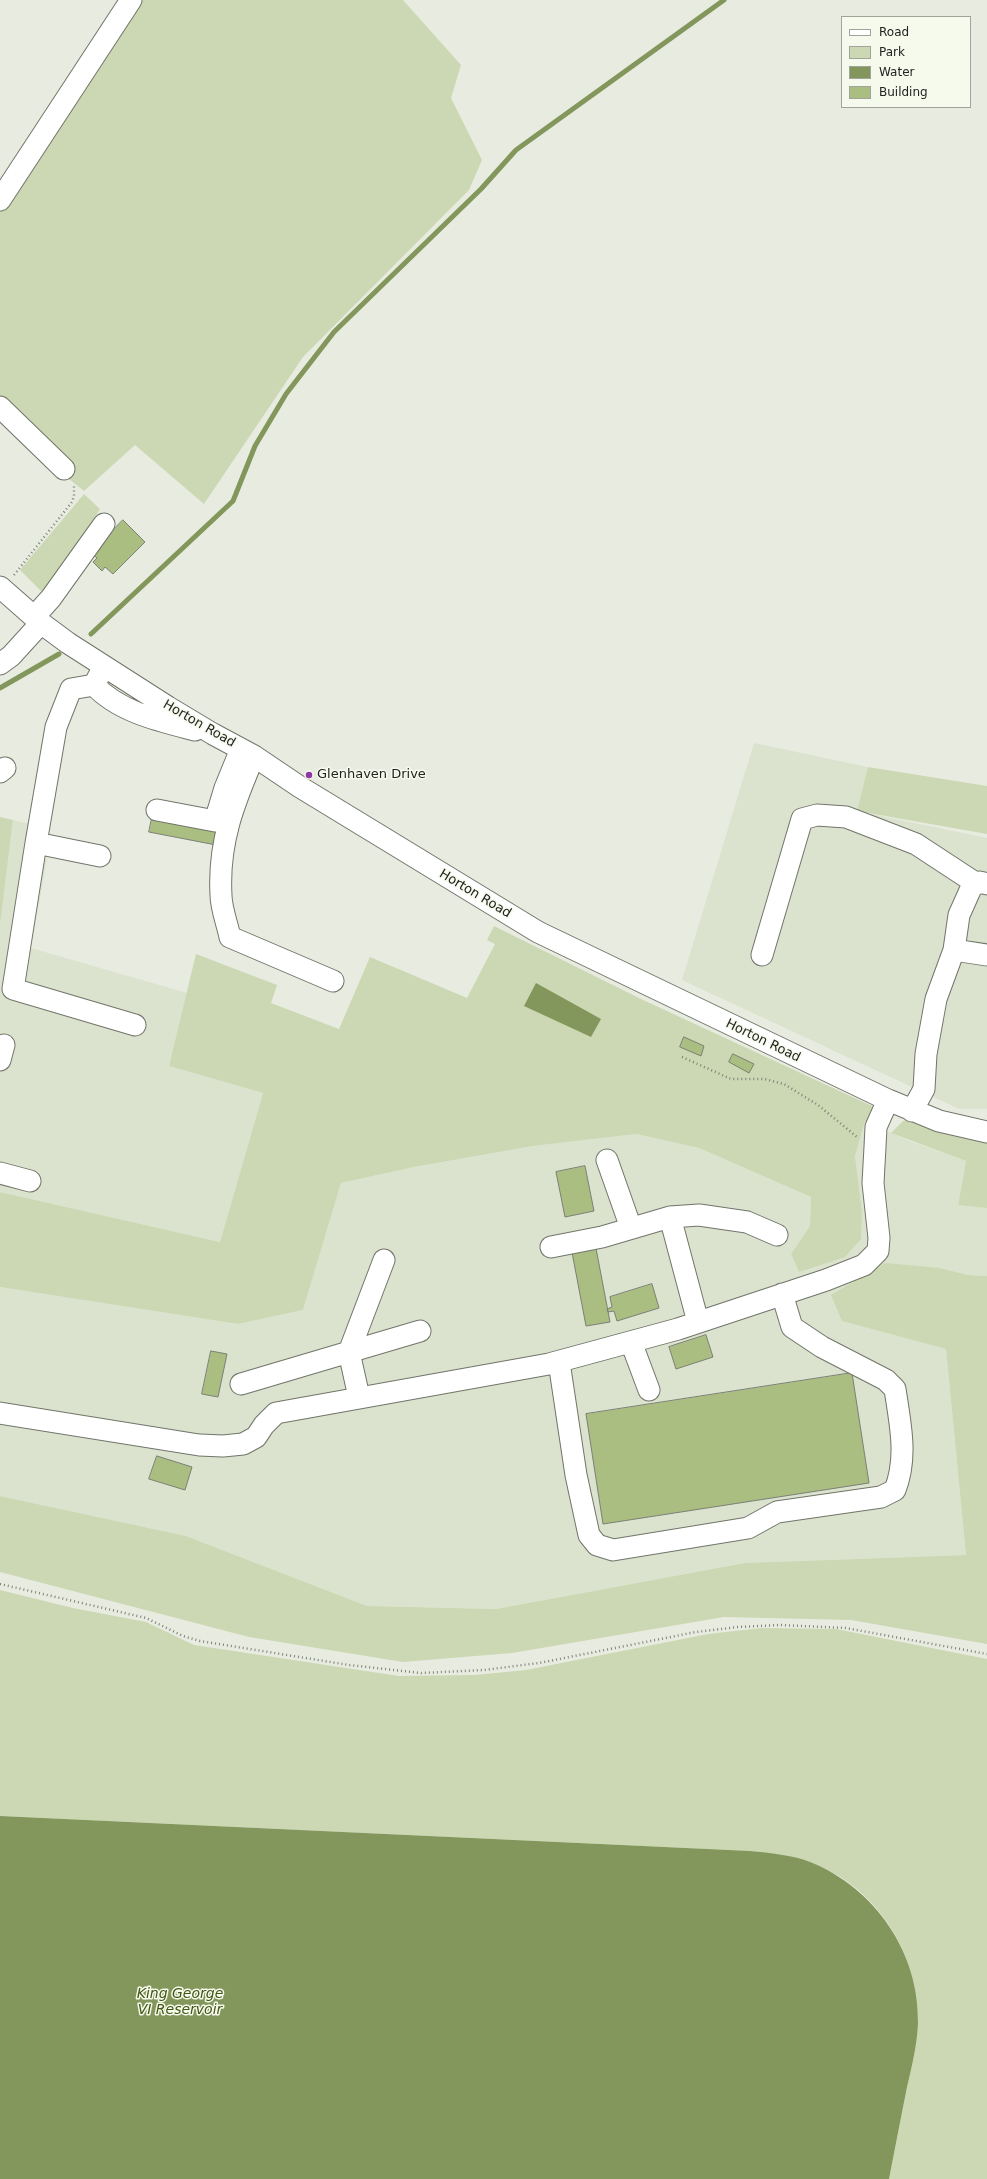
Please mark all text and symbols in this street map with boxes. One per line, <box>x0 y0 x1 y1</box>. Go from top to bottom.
legend <box>841 16 971 108</box>
text: Road <box>879 25 909 39</box>
text: Park <box>879 45 905 59</box>
text: Water <box>879 65 914 79</box>
text: Building <box>879 85 928 99</box>
street label: Horton Road <box>160 697 238 751</box>
place label: Glenhaven Drive <box>317 767 426 783</box>
marker: Glenhaven Drive <box>304 770 314 780</box>
street label: Horton Road <box>436 866 514 922</box>
street label: Horton Road <box>723 1016 803 1066</box>
water label: King George VI Reservoir <box>137 1986 223 2018</box>

